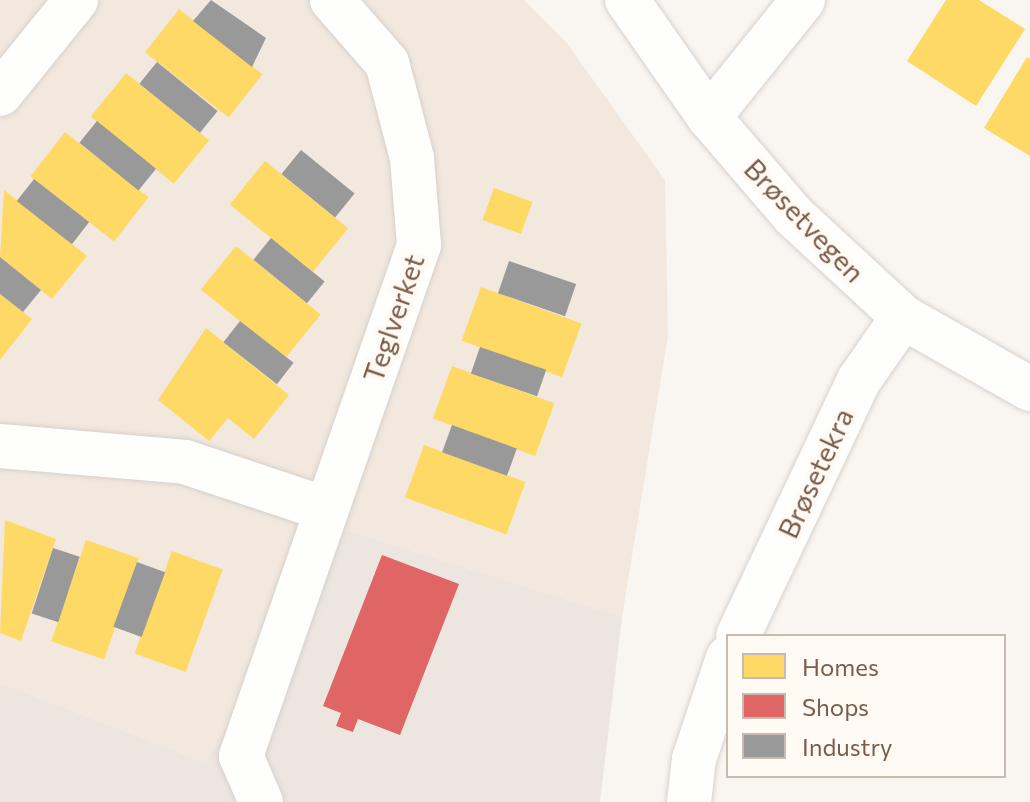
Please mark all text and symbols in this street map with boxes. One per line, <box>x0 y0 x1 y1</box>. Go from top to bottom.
street label: Brøsetvegen <box>738 151 872 289</box>
street label: Teglverket <box>355 250 431 386</box>
street label: Brøsetekra <box>770 403 860 543</box>
legend <box>726 634 1006 778</box>
text: Homes <box>802 652 879 681</box>
text: Shops <box>802 692 869 721</box>
text: Industry <box>802 732 892 761</box>

